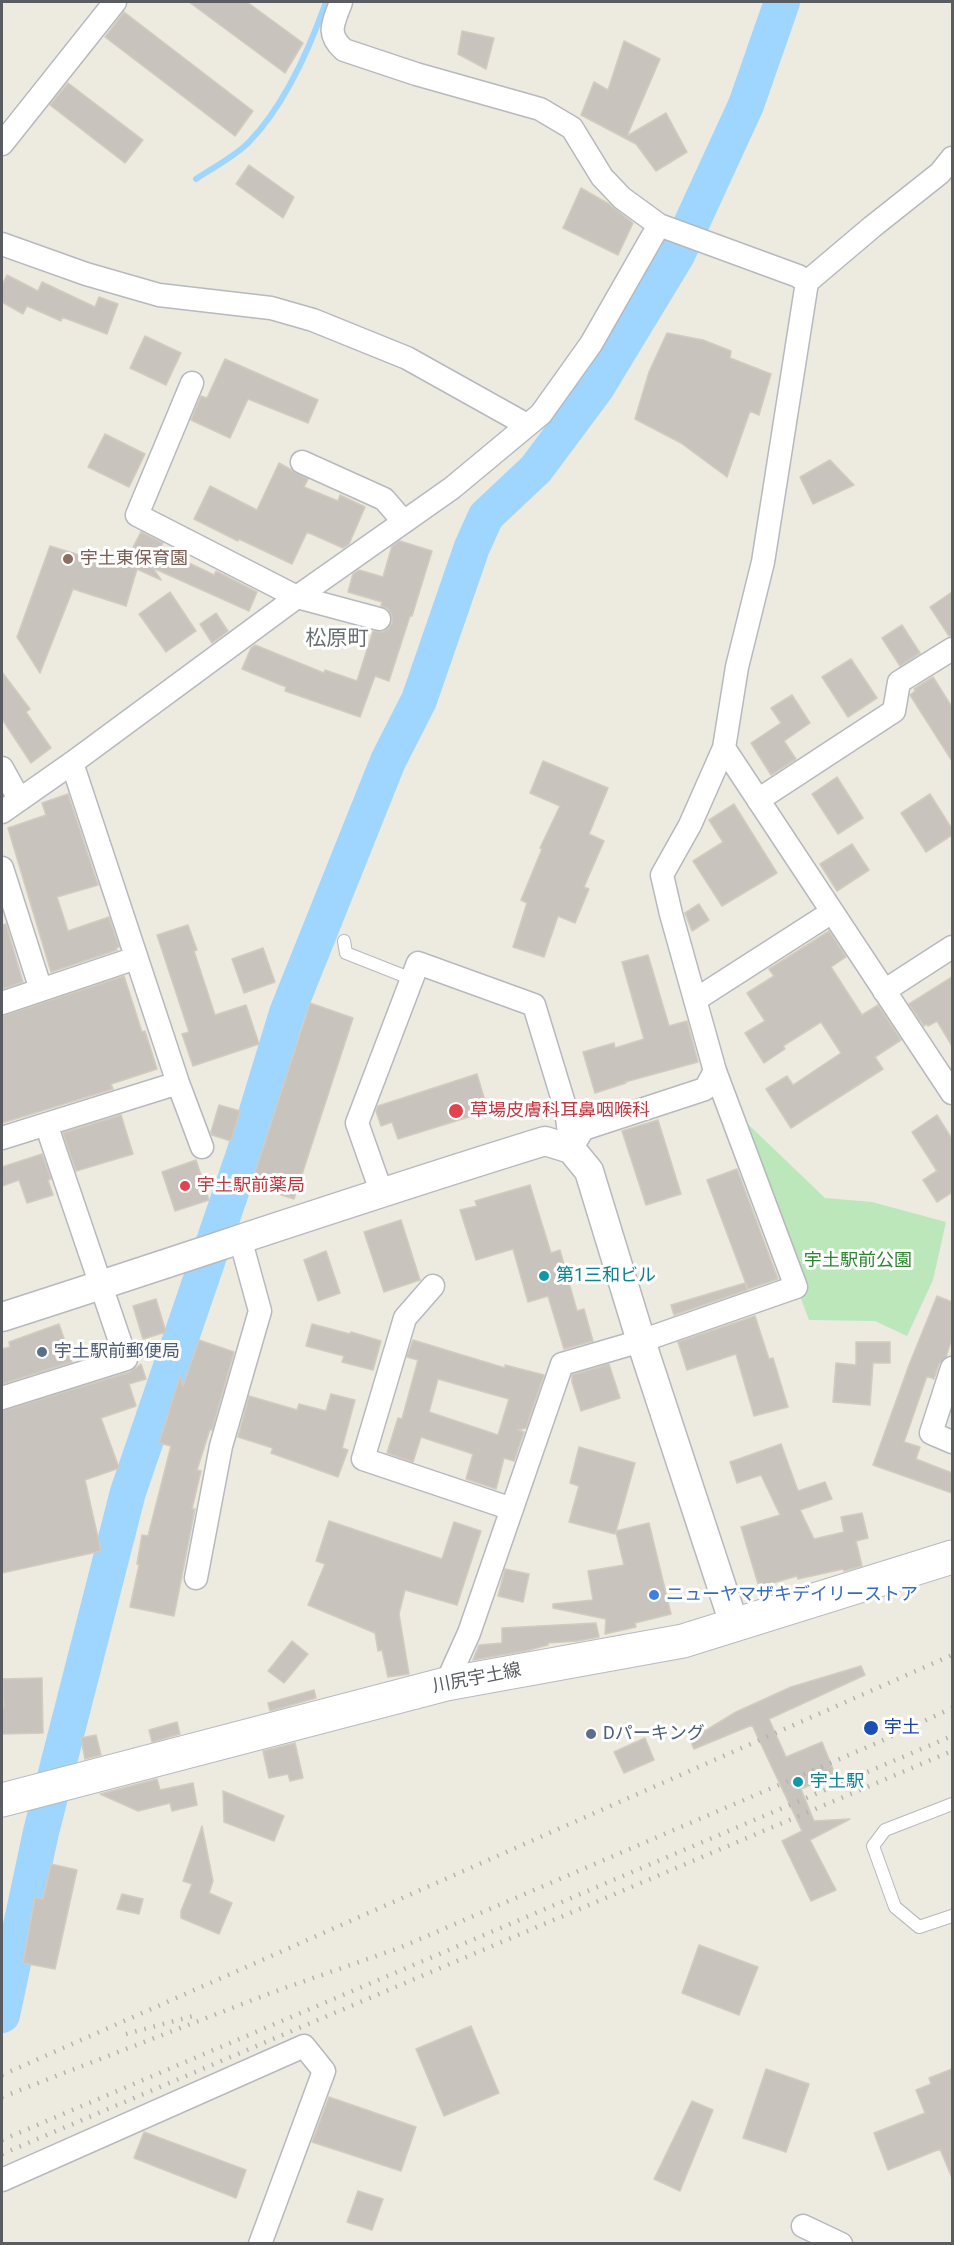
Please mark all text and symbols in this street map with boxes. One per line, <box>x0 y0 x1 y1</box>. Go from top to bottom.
place label: 宇土東保育園 <box>80 548 188 570</box>
marker: 宇土東保育園 <box>61 552 75 566</box>
district label: 松原町 <box>306 627 368 653</box>
place label: 草場皮膚科耳鼻咽喉科 <box>470 1100 650 1122</box>
marker: 草場皮膚科耳鼻咽喉科 <box>447 1102 465 1120</box>
place label: 宇土駅前薬局 <box>197 1175 305 1197</box>
marker: 宇土駅前薬局 <box>178 1179 192 1193</box>
park label: 宇土駅前公園 <box>804 1250 912 1272</box>
place label: 第1三和ビル <box>556 1265 656 1287</box>
marker: 第1三和ビル <box>537 1269 551 1283</box>
place label: 宇土駅前郵便局 <box>54 1341 180 1363</box>
marker: 宇土駅前郵便局 <box>35 1345 49 1359</box>
place label: ニューヤマザキデイリーストア <box>666 1584 918 1606</box>
marker: ニューヤマザキデイリーストア <box>647 1588 661 1602</box>
street label: 川尻宇土線 <box>431 1660 523 1698</box>
place label: 宇土 <box>884 1717 920 1739</box>
marker: 宇土 <box>862 1719 880 1737</box>
place label: Dパーキング <box>603 1723 705 1745</box>
marker: Dパーキング <box>584 1727 598 1741</box>
place label: 宇土駅 <box>810 1771 864 1793</box>
marker: 宇土駅 <box>791 1775 805 1789</box>

